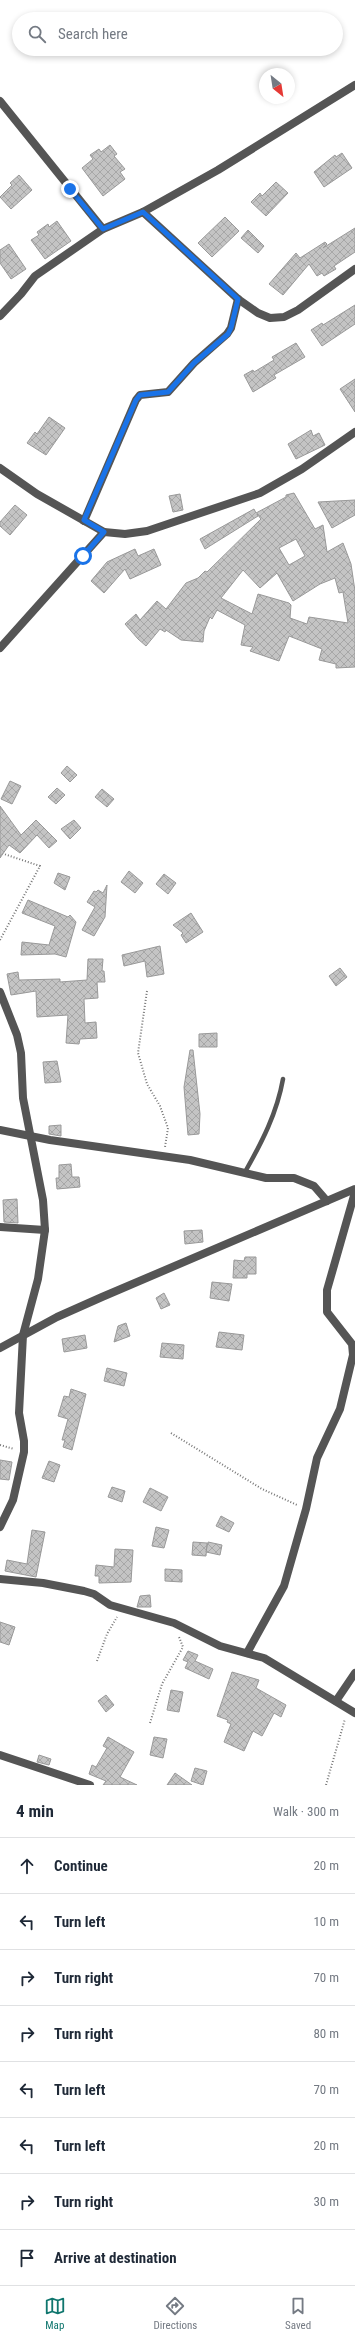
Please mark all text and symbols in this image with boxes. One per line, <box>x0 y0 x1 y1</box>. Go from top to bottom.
search box <box>12 12 343 56</box>
icon: search <box>26 23 48 45</box>
text: Search here <box>58 25 128 43</box>
north arrow <box>259 68 295 104</box>
route end <box>61 180 79 198</box>
route start <box>74 547 92 565</box>
text: 4 min <box>16 1801 54 1821</box>
text: Walk · 300 m <box>273 1804 339 1819</box>
icon: ahead <box>16 1855 38 1877</box>
text: Continue <box>54 1857 108 1875</box>
text: 20 m <box>313 1858 339 1873</box>
icon: left <box>16 1911 38 1933</box>
text: Turn left <box>54 1913 105 1931</box>
text: 10 m <box>313 1914 339 1929</box>
icon: right <box>16 1967 38 1989</box>
text: Turn right <box>54 1969 113 1987</box>
text: 70 m <box>313 1970 339 1985</box>
icon: right <box>16 2023 38 2045</box>
text: Turn right <box>54 2025 113 2043</box>
text: 80 m <box>313 2026 339 2041</box>
icon: left <box>16 2079 38 2101</box>
text: Turn left <box>54 2081 105 2099</box>
text: 70 m <box>313 2082 339 2097</box>
icon: left <box>16 2135 38 2157</box>
text: Turn left <box>54 2137 105 2155</box>
text: 20 m <box>313 2138 339 2153</box>
icon: right <box>16 2191 38 2213</box>
text: Turn right <box>54 2193 113 2211</box>
text: 30 m <box>313 2194 339 2209</box>
icon: arrive <box>16 2247 38 2269</box>
text: Arrive at destination <box>54 2249 177 2267</box>
tab: Map <box>44 2295 66 2332</box>
tab: Directions <box>153 2295 197 2332</box>
tab: Saved <box>285 2295 311 2332</box>

